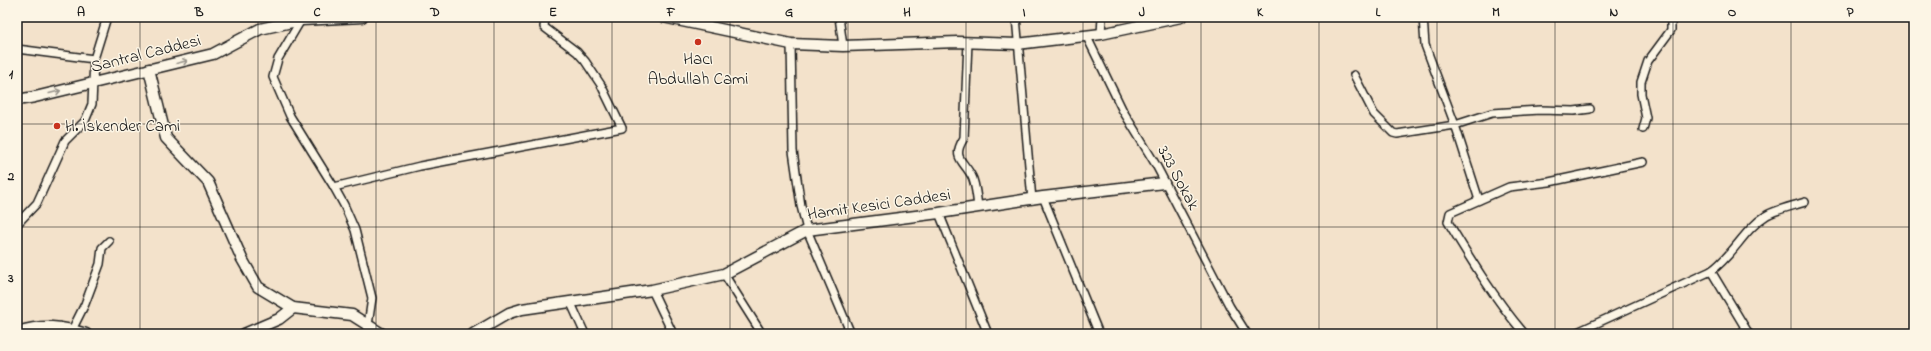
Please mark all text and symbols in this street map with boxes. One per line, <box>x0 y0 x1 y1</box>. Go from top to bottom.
text: A <box>77 3 85 22</box>
text: B <box>194 3 204 22</box>
text: C <box>313 3 321 22</box>
text: D <box>429 3 440 22</box>
text: E <box>549 3 557 22</box>
text: F <box>666 3 676 22</box>
text: G <box>785 3 793 22</box>
text: H <box>903 3 911 22</box>
text: I <box>1022 3 1026 22</box>
text: J <box>1139 3 1145 22</box>
text: K <box>1257 3 1264 22</box>
text: L <box>1376 3 1382 22</box>
text: M <box>1492 3 1500 22</box>
text: N <box>1610 3 1619 22</box>
text: O <box>1728 3 1737 22</box>
text: P <box>1847 3 1854 22</box>
street label: Santral Caddesi <box>88 28 204 80</box>
marker: Hacı Abdullah Cami <box>693 37 703 47</box>
place label: Hacı Abdullah Cami <box>648 47 748 92</box>
one-way arrow <box>175 57 188 65</box>
text: 1 <box>9 65 14 84</box>
one-way arrow <box>48 88 61 96</box>
place label: H. İskender Cami <box>65 114 180 139</box>
marker: H. İskender Cami <box>52 121 62 131</box>
street label: 323 Sokak <box>1151 141 1206 215</box>
text: 2 <box>7 167 15 186</box>
street label: Hamit Kesici Caddesi <box>806 183 952 227</box>
text: 3 <box>7 269 14 288</box>

